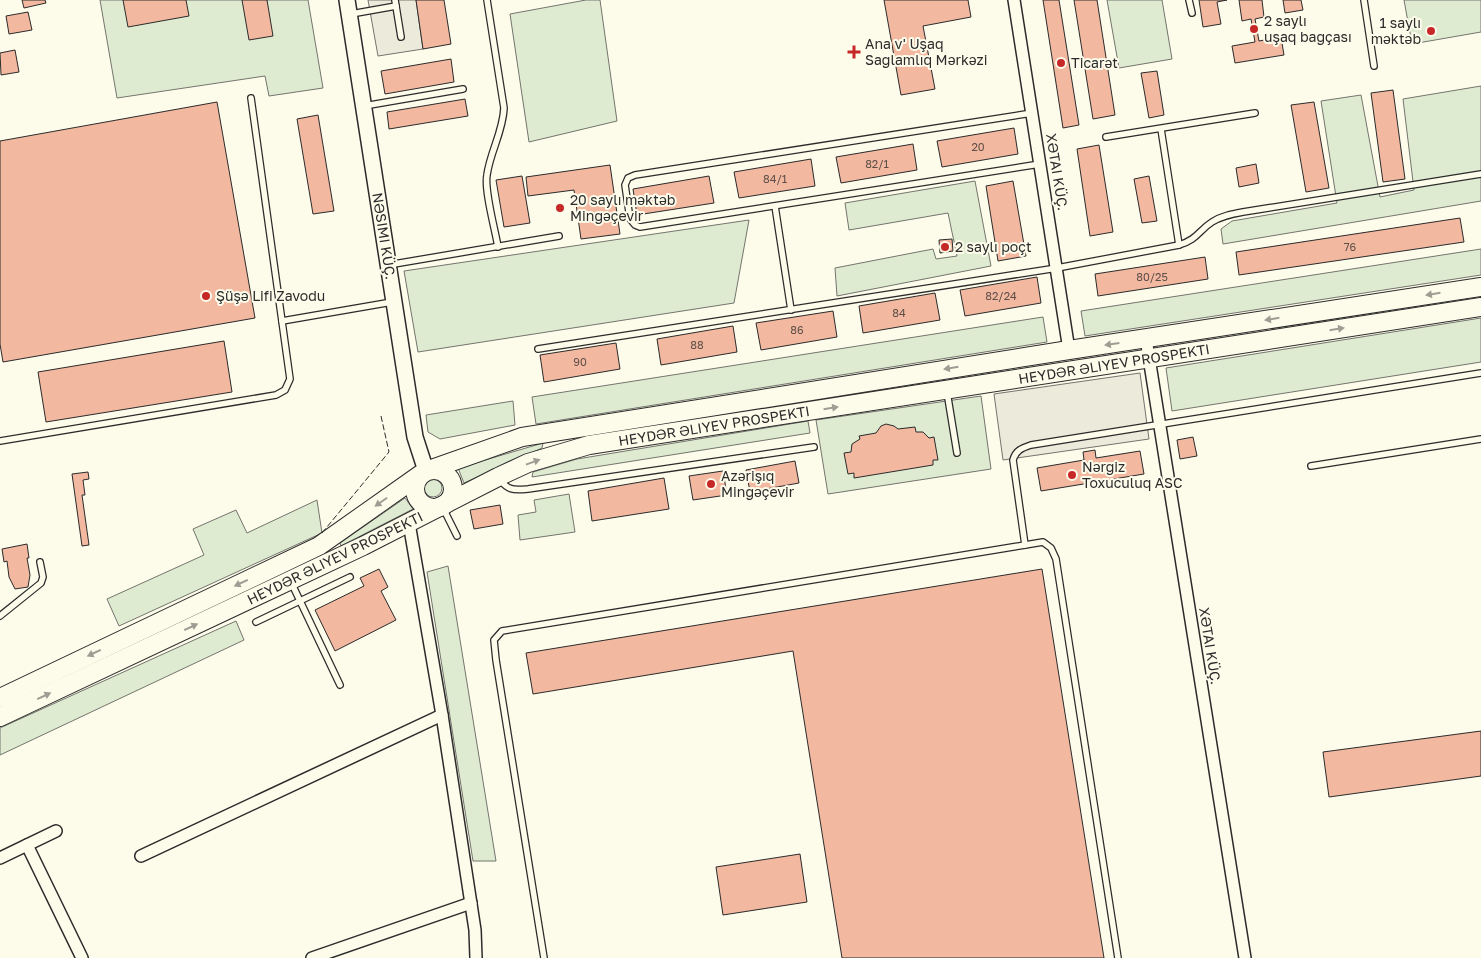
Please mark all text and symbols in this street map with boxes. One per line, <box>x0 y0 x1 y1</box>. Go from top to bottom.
place label: 2 saylı uşaq bağçası <box>1264 12 1352 45</box>
place label: 1 saylı məktəb <box>1371 14 1421 47</box>
marker: 2 saylı uşaq bağçası <box>1248 23 1260 35</box>
marker: 1 saylı məktəb <box>1425 25 1437 37</box>
place label: Ana v' Uşaq Sağlamlıq Mərkəzi <box>865 35 987 68</box>
marker: Ana v' Uşaq Sağlamlıq Mərkəzi <box>847 45 861 59</box>
place label: Ticarət <box>1071 54 1118 71</box>
marker: Ticarət <box>1055 57 1067 69</box>
street label: XƏTAI KÜÇ. <box>1043 132 1072 212</box>
house number: 20 <box>971 140 985 153</box>
house number: 82/1 <box>865 157 889 170</box>
house number: 84/1 <box>763 172 787 185</box>
street label: NƏSIMI KÜÇ. <box>369 191 400 281</box>
place label: 20 saylı məktəb Mingəçevir <box>570 191 675 224</box>
marker: 20 saylı məktəb Mingəçevir <box>554 202 566 214</box>
place label: 2 saylı poçt <box>955 238 1031 255</box>
house number: 76 <box>1344 240 1357 253</box>
marker: 2 saylı poçt <box>939 241 951 253</box>
house number: 80/25 <box>1136 270 1168 283</box>
place label: Şüşə Lifi Zavodu <box>216 287 325 304</box>
house number: 82/24 <box>985 289 1017 302</box>
marker: Şüşə Lifi Zavodu <box>200 290 212 302</box>
one-way arrow <box>1424 291 1440 299</box>
house number: 84 <box>892 306 906 319</box>
one-way arrow <box>1264 316 1280 324</box>
house number: 86 <box>790 323 804 336</box>
one-way arrow <box>1329 325 1345 333</box>
house number: 88 <box>690 338 704 351</box>
street label: HEYDƏR ƏLIYEV PROSPEKTI <box>1017 340 1211 387</box>
one-way arrow <box>1103 340 1119 348</box>
house number: 90 <box>573 355 587 368</box>
one-way arrow <box>943 365 959 373</box>
street label: HEYDƏR ƏLIYEV PROSPEKTI <box>617 402 811 449</box>
one-way arrow <box>823 403 839 411</box>
one-way arrow <box>526 458 541 465</box>
place label: Nərgiz Toxuculuq ASC <box>1082 458 1183 491</box>
place label: Azərişıq Mingəçevir <box>721 467 795 500</box>
marker: Nərgiz Toxuculuq ASC <box>1066 469 1078 481</box>
marker: Azərişıq Mingəçevir <box>705 478 717 490</box>
one-way arrow <box>374 497 388 507</box>
street label: HEYDƏR ƏLIYEV PROSPEKTI <box>244 507 425 608</box>
one-way arrow <box>234 579 248 587</box>
street label: XƏTAI KÜÇ. <box>1196 606 1225 686</box>
one-way arrow <box>184 622 198 630</box>
one-way arrow <box>87 649 101 657</box>
one-way arrow <box>37 692 51 700</box>

